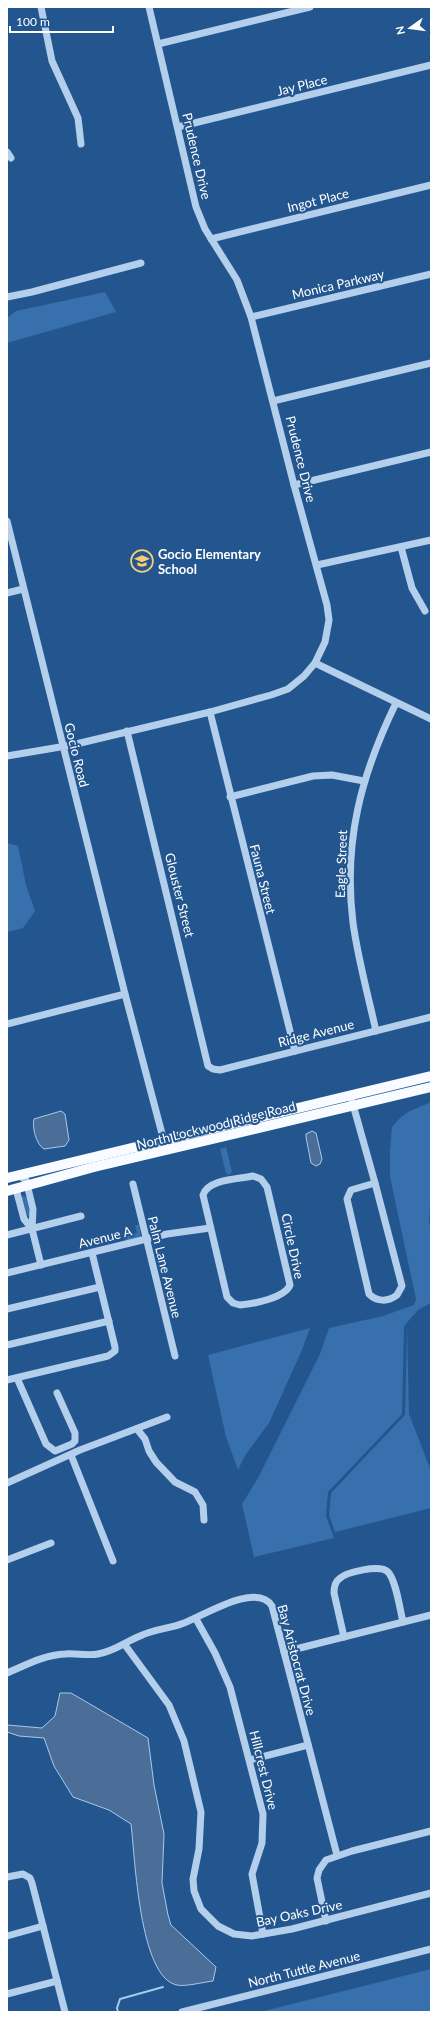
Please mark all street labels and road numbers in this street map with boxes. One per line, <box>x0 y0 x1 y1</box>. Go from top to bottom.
street label: Jay Place <box>275 71 329 99</box>
street label: Prudence Drive <box>179 111 215 201</box>
street label: Ingot Place <box>286 185 351 215</box>
street label: Monica Parkway <box>290 266 386 302</box>
street label: Prudence Drive <box>283 414 319 504</box>
street label: Gocio Road <box>61 721 93 789</box>
street label: Eagle Street <box>332 829 350 898</box>
street label: Fauna Street <box>247 842 279 916</box>
street label: Glouster Street <box>162 851 198 939</box>
street label: Ridge Avenue <box>276 1016 356 1050</box>
street label: North Lockwood Ridge Road <box>135 1098 297 1152</box>
street label: Circle Drive <box>278 1212 308 1280</box>
street label: Palm Lane Avenue <box>145 1214 185 1320</box>
street label: Avenue A <box>77 1223 134 1251</box>
street label: Bay Aristocrat Drive <box>274 1603 320 1717</box>
street label: Hillcrest Drive <box>246 1729 282 1811</box>
street label: Bay Oaks Drive <box>255 1896 344 1930</box>
street label: North Tuttle Avenue <box>246 1947 362 1991</box>

